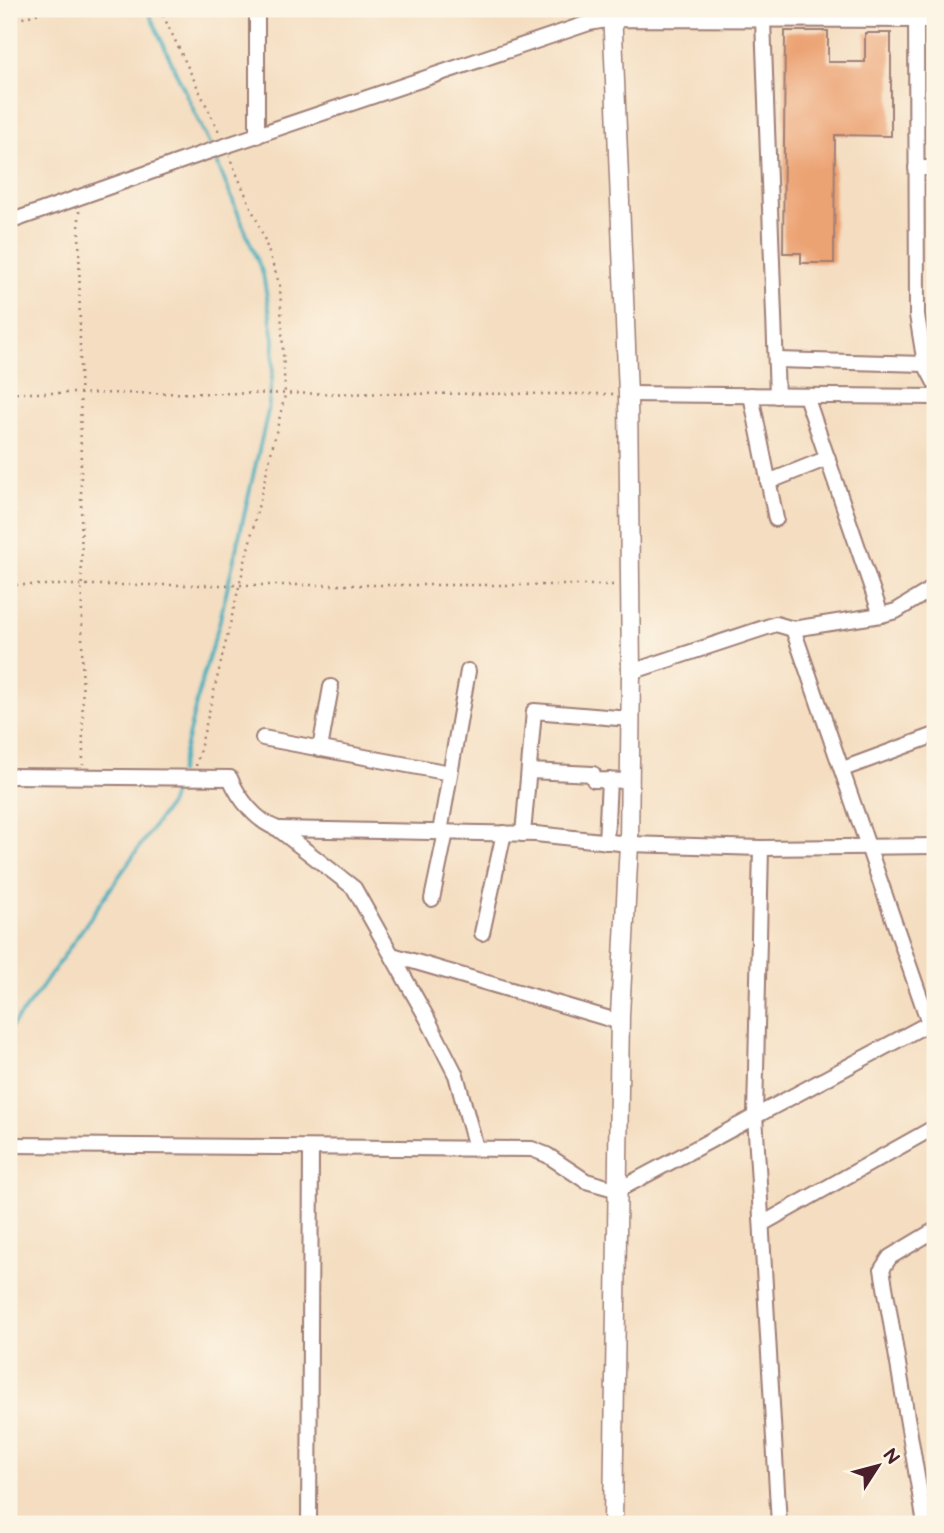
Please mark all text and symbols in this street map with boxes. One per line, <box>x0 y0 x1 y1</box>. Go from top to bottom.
north arrow <box>842 1432 912 1502</box>
text: N <box>877 1444 904 1469</box>

